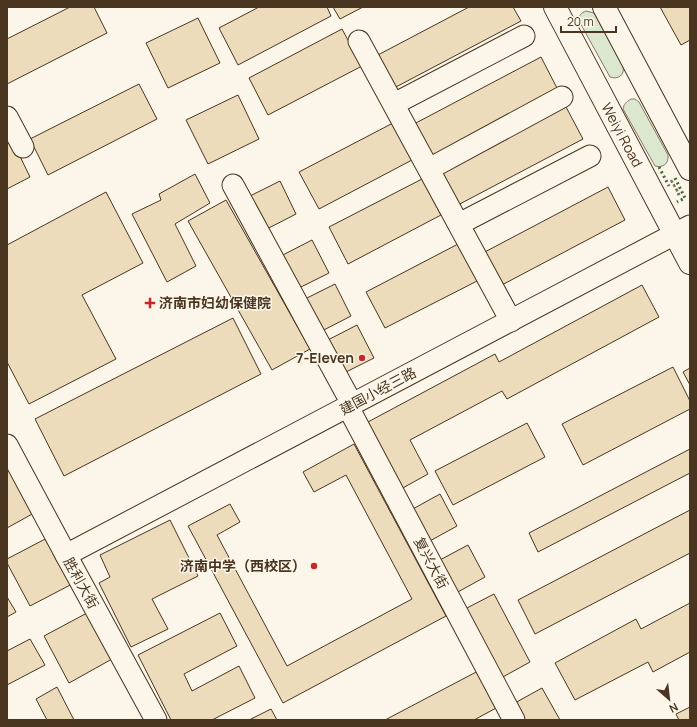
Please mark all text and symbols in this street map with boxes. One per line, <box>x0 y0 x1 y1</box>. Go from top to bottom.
scale bar <box>561 8 616 34</box>
text: 20 m <box>567 13 594 30</box>
street label: Weiyi Road <box>598 99 647 170</box>
place label: 济南市妇幼保健院 <box>159 293 271 312</box>
marker: 济南市妇幼保健院 <box>144 297 156 309</box>
place label: 7-Eleven <box>296 348 354 367</box>
marker: 7-Eleven <box>357 353 367 363</box>
street label: 建国小经三路 <box>336 362 419 419</box>
street label: 复兴大街 <box>410 534 453 592</box>
street label: 胜利大街 <box>60 554 103 612</box>
place label: 济南中学（西校区） <box>180 556 306 575</box>
marker: 济南中学（西校区） <box>309 561 319 571</box>
north arrow <box>649 679 689 719</box>
text: N <box>667 700 681 717</box>

